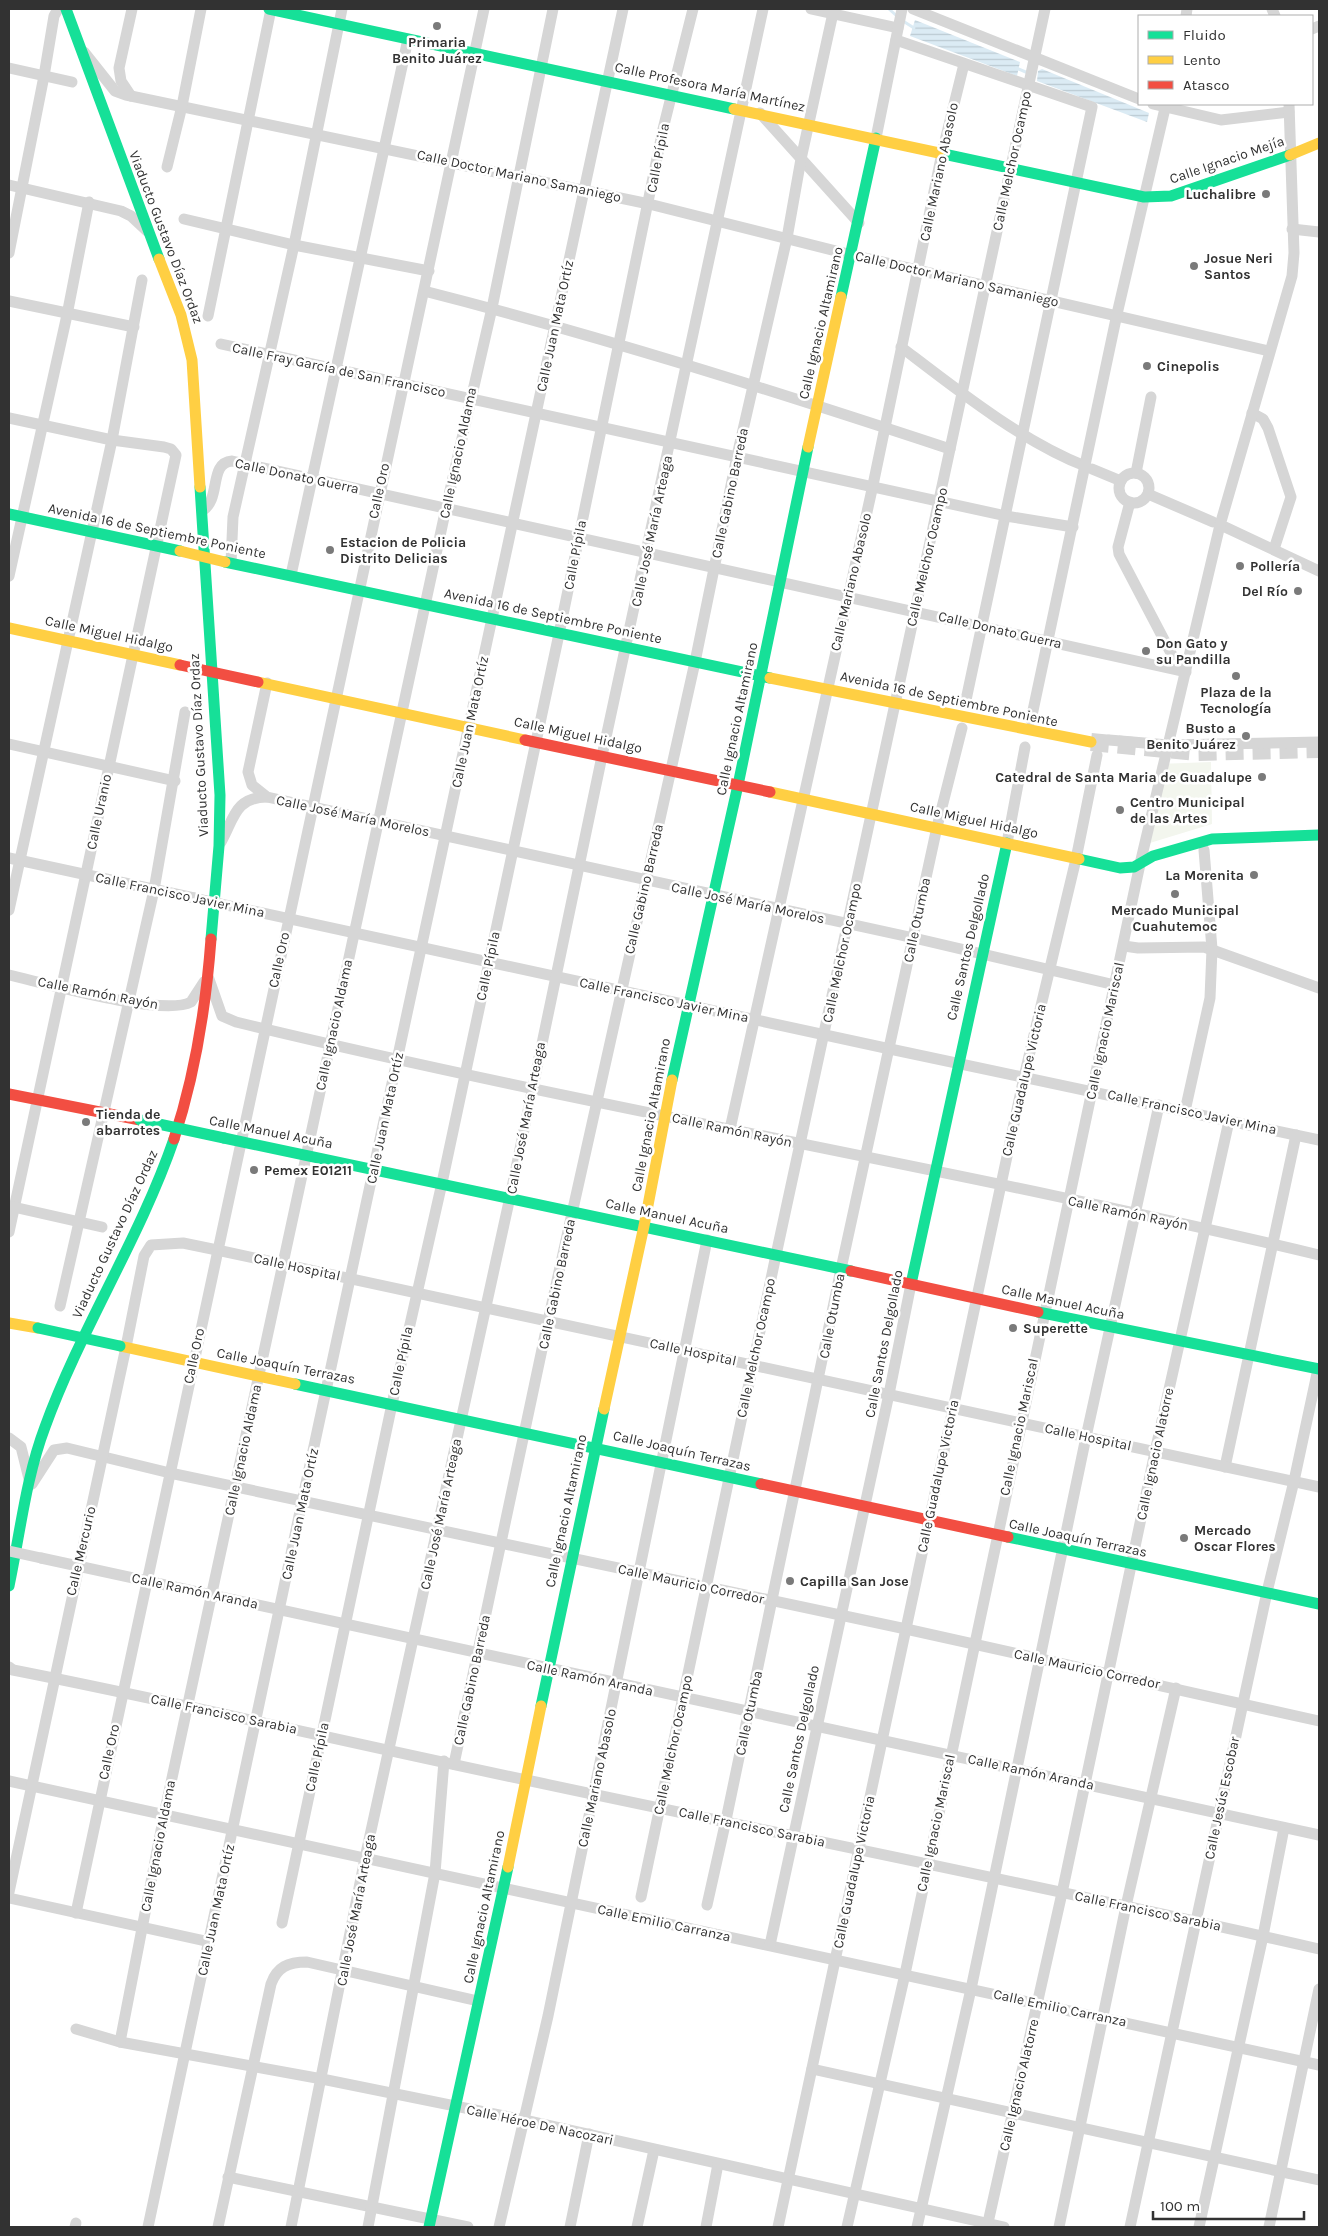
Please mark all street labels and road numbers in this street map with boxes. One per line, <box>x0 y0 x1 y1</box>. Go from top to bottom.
street label: Calle Profesora María Martínez <box>613 58 807 116</box>
street label: Calle Melchor Ocampo <box>989 90 1035 232</box>
street label: Calle Mariano Abasolo <box>916 101 962 243</box>
street label: Calle Pípila <box>643 122 673 194</box>
street label: Calle Ignacio Mejía <box>1167 132 1287 188</box>
street label: Calle Doctor Mariano Samaniego <box>415 146 623 206</box>
street label: Viaducto Gustavo Díaz Ordaz <box>125 148 207 326</box>
street label: Calle Ignacio Altamirano <box>795 245 847 401</box>
street label: Calle Doctor Mariano Samaniego <box>854 247 1060 311</box>
street label: Calle Juan Mata Ortíz <box>533 259 577 393</box>
street label: Calle Fray García de San Francisco <box>231 339 447 401</box>
street label: Calle Ignacio Aldama <box>436 386 480 520</box>
street label: Calle Gabino Barreda <box>708 426 752 560</box>
street label: Calle José María Arteaga <box>628 454 676 608</box>
street label: Calle Donato Guerra <box>233 455 361 497</box>
street label: Calle Oro <box>365 462 393 520</box>
street label: Calle Melchor Ocampo <box>903 486 951 628</box>
street label: Avenida 16 de Septiembre Poniente <box>47 500 267 562</box>
street label: Calle Mariano Abasolo <box>827 511 875 653</box>
street label: Calle Pípila <box>560 519 590 591</box>
street label: Avenida 16 de Septiembre Poniente <box>443 585 663 647</box>
street label: Calle Donato Guerra <box>936 607 1064 653</box>
street label: Calle Miguel Hidalgo <box>43 612 175 656</box>
street label: Calle Ignacio Altamirano <box>712 641 762 797</box>
street label: Viaducto Gustavo Díaz Ordaz <box>186 653 212 837</box>
street label: Calle Juan Mata Ortíz <box>448 655 492 789</box>
street label: Avenida 16 de Septiembre Poniente <box>839 668 1059 730</box>
street label: Calle Miguel Hidalgo <box>512 713 644 757</box>
street label: Calle Uranio <box>83 773 115 851</box>
street label: Calle José María Morelos <box>275 791 431 841</box>
street label: Calle Miguel Hidalgo <box>908 798 1040 842</box>
street label: Calle Gabino Barreda <box>621 822 667 956</box>
street label: Calle Francisco Javier Mina <box>94 869 266 921</box>
street label: Calle Santos Delgollado <box>943 872 993 1022</box>
street label: Calle Otumba <box>900 876 934 964</box>
street label: Calle José María Morelos <box>670 878 826 928</box>
street label: Calle Melchor Ocampo <box>819 882 865 1024</box>
street label: Calle Pípila <box>472 930 504 1002</box>
street label: Calle Oro <box>265 931 293 989</box>
street label: Calle Ignacio Aldama <box>312 958 356 1092</box>
street label: Calle Ignacio Mariscal <box>1082 961 1128 1101</box>
street label: Calle Ramón Rayón <box>36 973 160 1013</box>
street label: Calle Francisco Javier Mina <box>578 974 750 1026</box>
street label: Calle Guadalupe Victoria <box>998 1002 1050 1158</box>
street label: Calle Ignacio Altamirano <box>628 1037 674 1193</box>
street label: Calle José María Arteaga <box>503 1041 549 1195</box>
street label: Calle Juan Mata Ortíz <box>363 1051 407 1185</box>
street label: Calle Francisco Javier Mina <box>1106 1086 1278 1138</box>
street label: Calle Ramón Rayón <box>670 1109 794 1151</box>
street label: Calle Manuel Acuña <box>208 1112 334 1152</box>
street label: Viaducto Gustavo Díaz Ordaz <box>68 1147 162 1321</box>
street label: Calle Ramón Rayón <box>1066 1192 1190 1234</box>
street label: Calle Manuel Acuña <box>604 1195 730 1237</box>
street label: Calle Gabino Barreda <box>535 1217 579 1351</box>
street label: Calle Hospital <box>252 1250 342 1284</box>
street label: Calle Santos Delgollado <box>861 1269 907 1419</box>
street label: Calle Otumba <box>815 1272 849 1360</box>
street label: Calle Melchor Ocampo <box>733 1277 779 1419</box>
street label: Calle Manuel Acuña <box>1000 1281 1126 1323</box>
street label: Calle Pípila <box>385 1325 417 1397</box>
street label: Calle Oro <box>180 1327 208 1385</box>
street label: Calle Hospital <box>648 1335 738 1369</box>
street label: Calle Joaquín Terrazas <box>215 1344 357 1388</box>
street label: Calle Ignacio Mariscal <box>996 1357 1042 1497</box>
street label: Calle Ignacio Aldama <box>221 1383 265 1517</box>
street label: Calle Ignacio Alatorre <box>1133 1386 1177 1522</box>
street label: Calle Guadalupe Victoria <box>913 1398 963 1554</box>
street label: Calle Hospital <box>1043 1420 1133 1454</box>
street label: Calle Joaquín Terrazas <box>611 1427 753 1475</box>
street label: Calle Ignacio Altamirano <box>541 1433 591 1589</box>
street label: Calle José María Arteaga <box>417 1437 465 1591</box>
street label: Calle Juan Mata Ortíz <box>278 1447 322 1581</box>
street label: Calle Mercurio <box>62 1505 100 1597</box>
street label: Calle Joaquín Terrazas <box>1007 1515 1149 1561</box>
street label: Calle Mauricio Corredor <box>616 1560 766 1608</box>
street label: Calle Ramón Aranda <box>130 1569 260 1613</box>
street label: Calle Gabino Barreda <box>450 1613 494 1747</box>
street label: Calle Mauricio Corredor <box>1012 1645 1162 1693</box>
street label: Calle Ramón Aranda <box>525 1656 655 1700</box>
street label: Calle Santos Delgollado <box>775 1664 823 1814</box>
street label: Calle Otumba <box>732 1669 766 1757</box>
street label: Calle Melchor Ocampo <box>650 1674 696 1816</box>
street label: Calle Francisco Sarabia <box>149 1690 299 1738</box>
street label: Calle Mariano Abasolo <box>574 1707 620 1849</box>
street label: Calle Pípila <box>301 1721 333 1793</box>
street label: Calle Oro <box>95 1723 123 1781</box>
street label: Calle Jesús Escobar <box>1201 1734 1244 1861</box>
street label: Calle Ramón Aranda <box>966 1750 1096 1794</box>
street label: Calle Ignacio Mariscal <box>913 1753 959 1893</box>
street label: Calle Ignacio Aldama <box>137 1779 179 1913</box>
street label: Calle Guadalupe Victoria <box>829 1794 879 1950</box>
street label: Calle Francisco Sarabia <box>677 1803 827 1851</box>
street label: Calle Ignacio Altamirano <box>459 1829 509 1985</box>
street label: Calle José María Arteaga <box>333 1833 379 1987</box>
street label: Calle Juan Mata Ortíz <box>194 1843 238 1977</box>
street label: Calle Francisco Sarabia <box>1073 1887 1223 1935</box>
street label: Calle Emilio Carranza <box>596 1901 732 1945</box>
street label: Calle Emilio Carranza <box>992 1986 1128 2030</box>
street label: Calle Ignacio Alatorre <box>996 2017 1042 2153</box>
street label: Calle Héroe De Nacozari <box>465 2101 615 2149</box>

